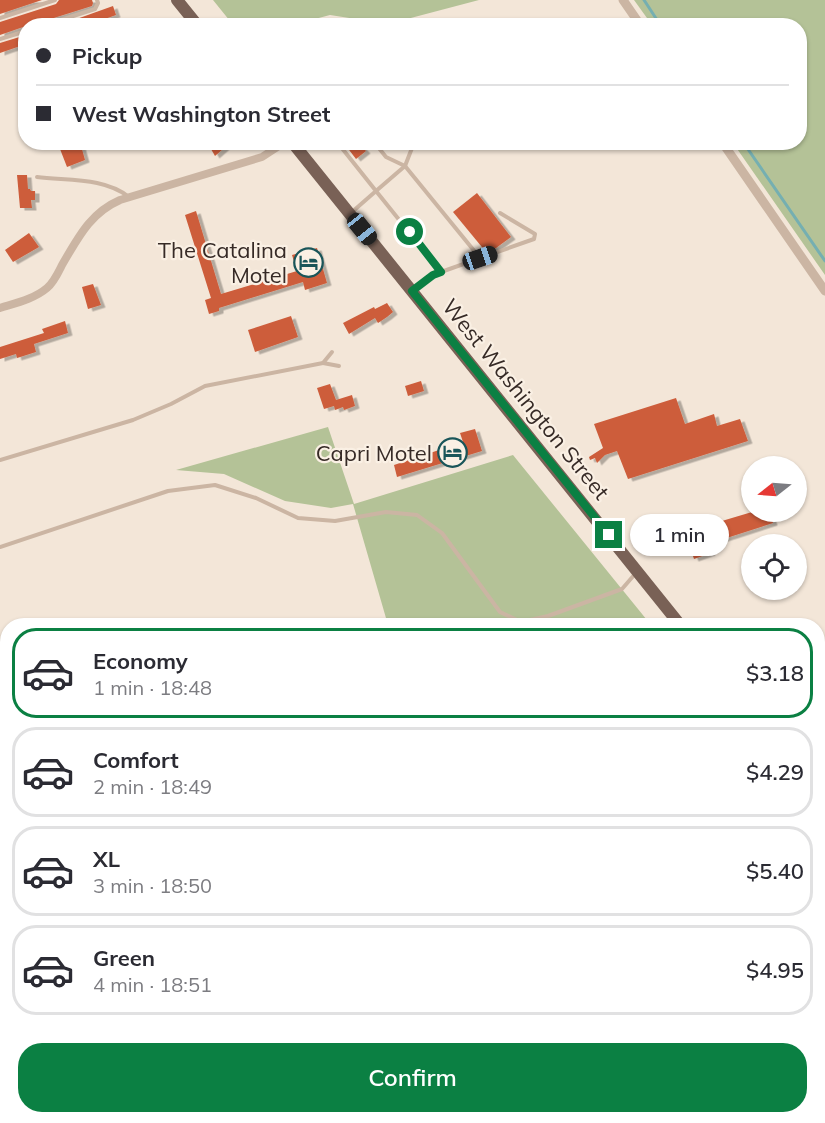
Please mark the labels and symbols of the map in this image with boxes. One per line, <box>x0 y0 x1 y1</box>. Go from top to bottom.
car <box>344 209 380 249</box>
route start <box>396 218 423 245</box>
place label: The Catalina Motel <box>158 236 287 289</box>
car <box>460 244 500 272</box>
hotel icon: The Catalina Motel <box>292 247 324 279</box>
street label: West Washington Street <box>436 293 616 505</box>
hotel icon: Capri Motel <box>437 437 469 469</box>
place label: Capri Motel <box>316 439 432 467</box>
north arrow <box>741 456 807 522</box>
callout: 1 min <box>630 514 729 556</box>
route end <box>595 521 622 548</box>

